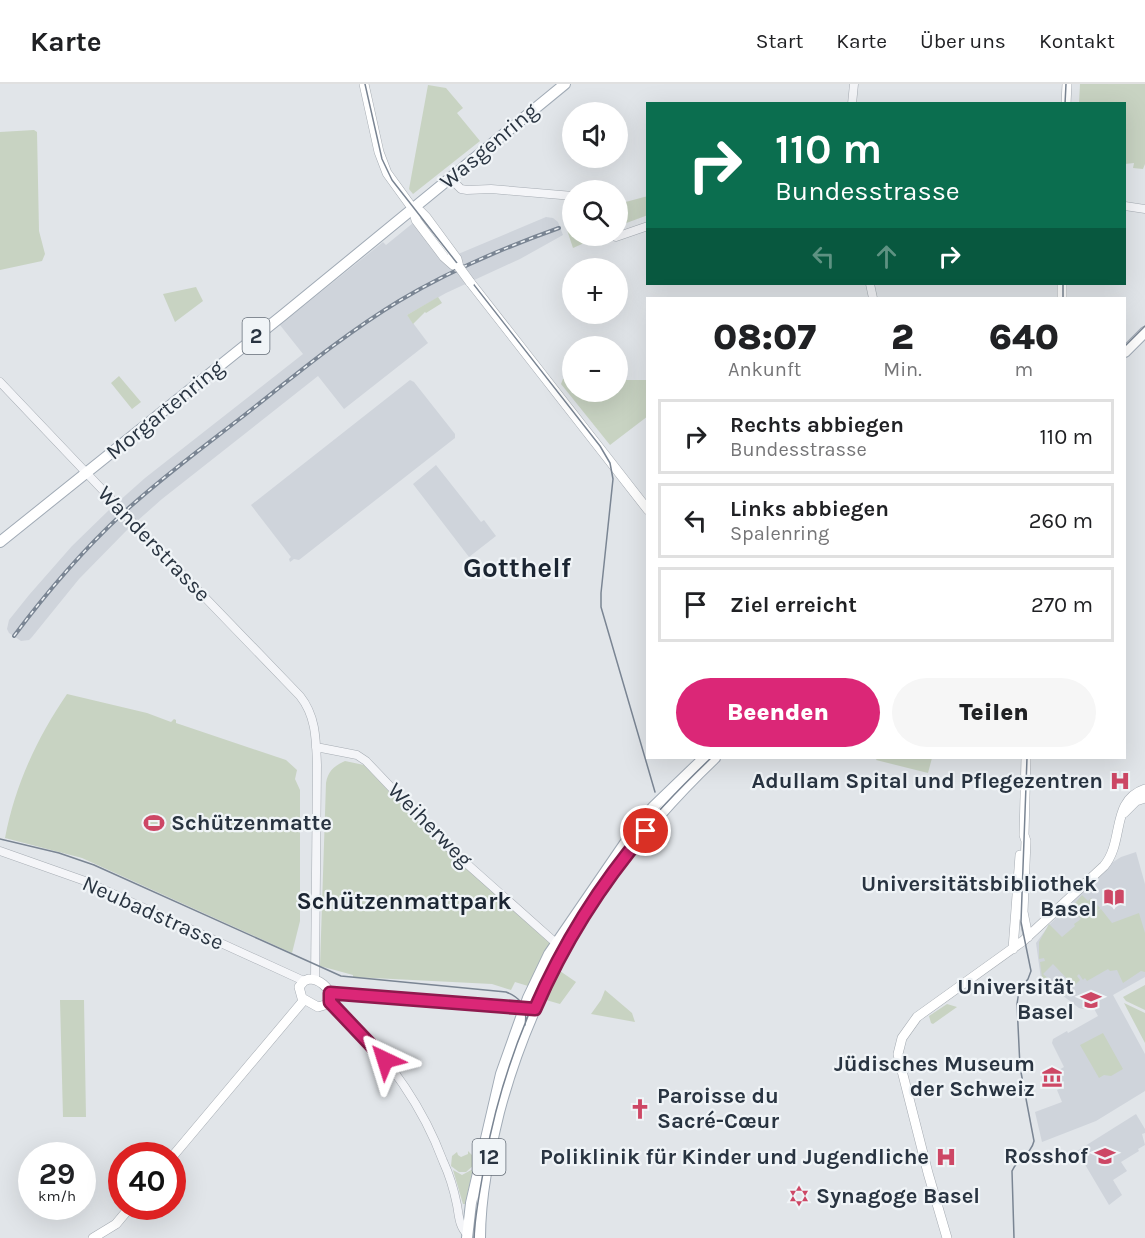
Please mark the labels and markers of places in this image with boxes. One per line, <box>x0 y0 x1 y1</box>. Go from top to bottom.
place label: Adullam Spital und Pflegezentren <box>752 768 1103 794</box>
hospital icon: Adullam Spital und Pflegezentren <box>1108 769 1132 793</box>
pin <box>620 805 671 856</box>
place label: Schützenmatte <box>171 810 332 836</box>
sports icon: Schützenmatte <box>142 811 166 835</box>
place label: Universitätsbibliothek Basel <box>861 871 1097 922</box>
library icon: Universitätsbibliothek Basel <box>1102 885 1126 909</box>
place label: Universität Basel <box>957 974 1074 1025</box>
school or university icon: Universität Basel <box>1079 988 1103 1012</box>
place label: Jüdisches Museum der Schweiz <box>834 1051 1035 1102</box>
museum icon: Jüdisches Museum der Schweiz <box>1040 1065 1064 1089</box>
place label: Paroisse du Sacré-Cœur <box>657 1083 779 1134</box>
church icon: Paroisse du Sacré-Cœur <box>628 1097 652 1121</box>
place label: Rosshof <box>1004 1143 1089 1169</box>
place label: Poliklinik für Kinder und Jugendliche <box>540 1144 929 1170</box>
school or university icon: Rosshof <box>1093 1144 1117 1168</box>
hospital icon: Poliklinik für Kinder und Jugendliche <box>934 1145 958 1169</box>
place label: Synagoge Basel <box>816 1183 980 1209</box>
synagogue icon: Synagoge Basel <box>787 1184 811 1208</box>

